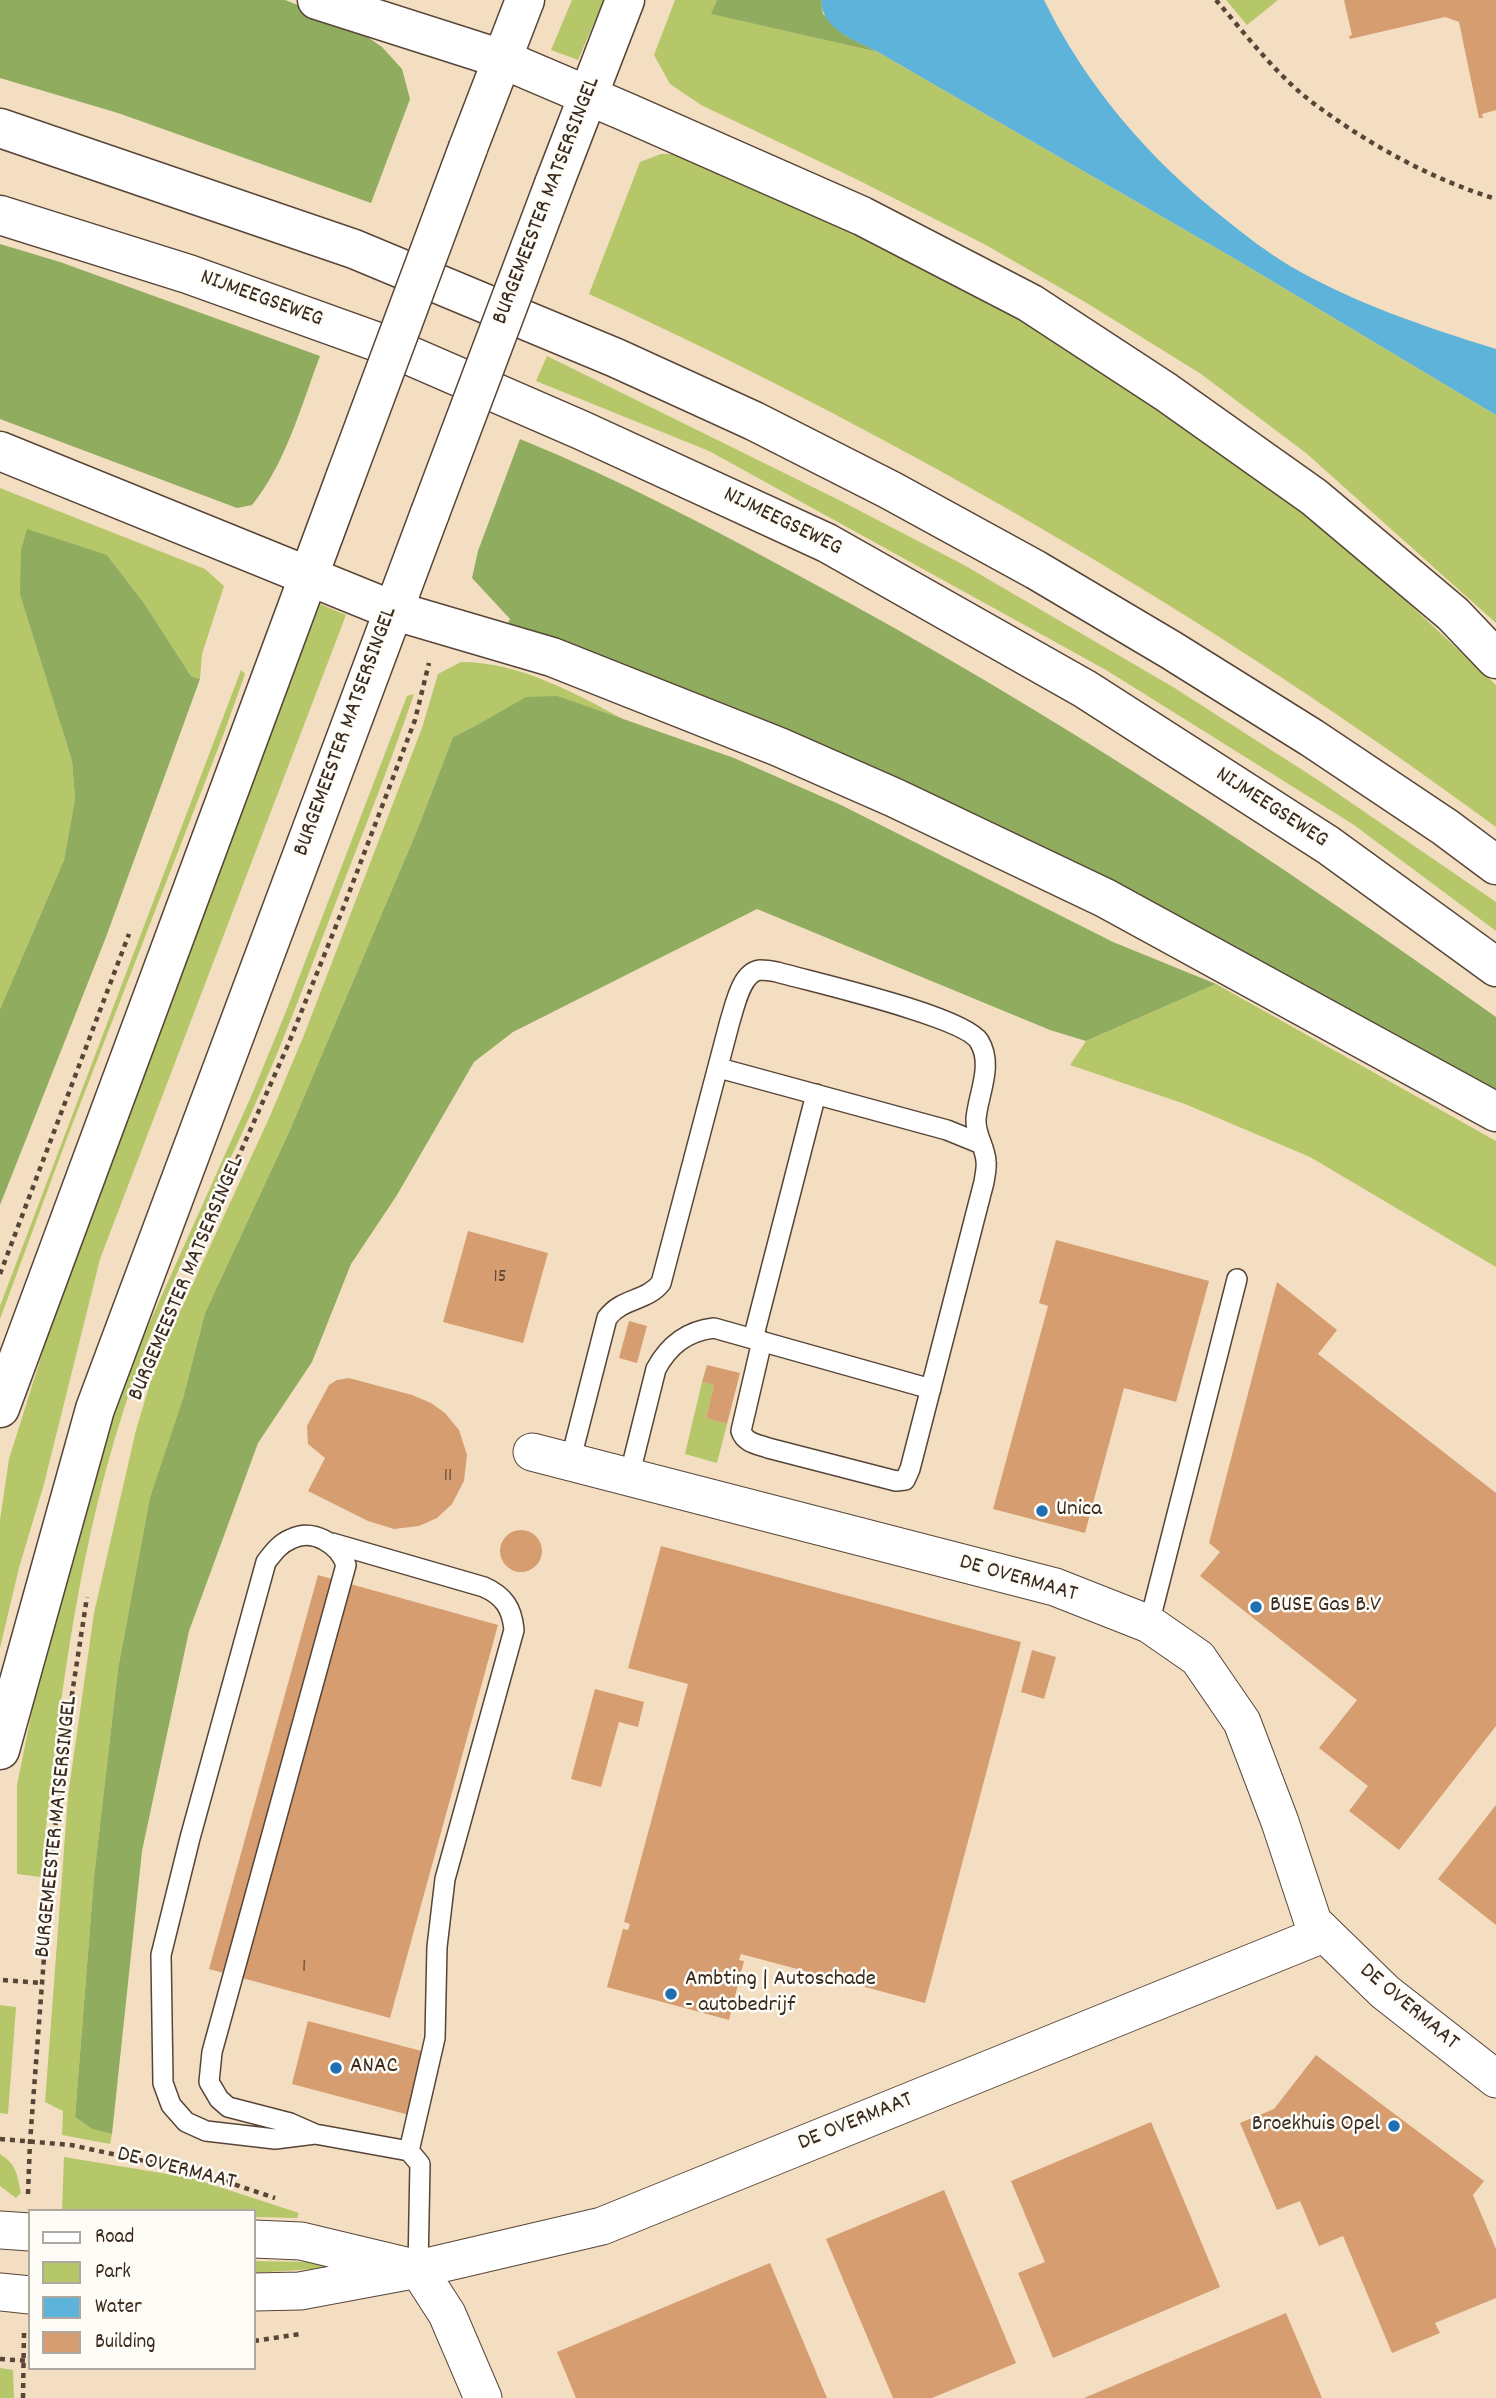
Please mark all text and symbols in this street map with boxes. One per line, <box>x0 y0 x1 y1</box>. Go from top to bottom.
street label: BURGEMEESTER MATSERSINGEL <box>488 73 608 329</box>
street label: NIJMEEGSEWEG <box>196 265 326 335</box>
street label: NIJMEEGSEWEG <box>718 482 846 564</box>
street label: BURGEMEESTER MATSERSINGEL <box>289 604 405 860</box>
street label: NIJMEEGSEWEG <box>1210 762 1332 856</box>
street label: BURGEMEESTER MATSERSINGEL <box>124 1153 252 1405</box>
house number: 15 <box>494 1267 506 1289</box>
house number: 11 <box>444 1466 452 1488</box>
place label: Unica <box>1056 1497 1102 1525</box>
marker: Unica <box>1034 1503 1050 1519</box>
street label: DE OVERMAAT <box>956 1550 1080 1610</box>
place label: BUSE Gas B.V <box>1270 1593 1381 1621</box>
marker: BUSE Gas B.V <box>1248 1599 1264 1615</box>
street label: BURGEMEESTER MATSERSINGEL <box>31 1695 85 1959</box>
house number: 1 <box>302 1957 306 1979</box>
street label: DE OVERMAAT <box>1353 1958 1463 2058</box>
place label: Ambting | Autoschade - autobedrijf <box>685 1967 876 2021</box>
marker: Ambting | Autoschade - autobedrijf <box>663 1986 679 2002</box>
place label: ANAC <box>350 2054 398 2082</box>
marker: ANAC <box>328 2060 344 2076</box>
street label: DE OVERMAAT <box>795 2087 917 2159</box>
place label: Broekhuis Opel <box>1252 2112 1380 2140</box>
marker: Broekhuis Opel <box>1386 2118 1402 2134</box>
street label: DE OVERMAAT <box>114 2142 238 2198</box>
legend <box>28 2209 256 2370</box>
text: Road <box>95 2223 134 2253</box>
text: Park <box>95 2258 131 2288</box>
text: Water <box>95 2293 142 2323</box>
text: Building <box>95 2328 155 2358</box>

